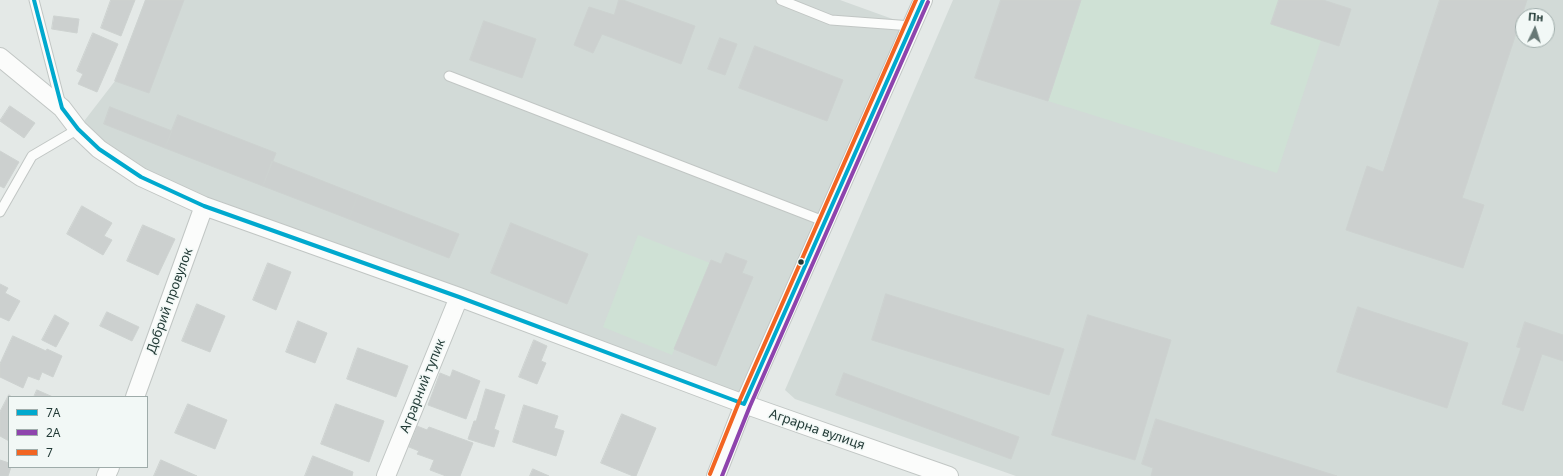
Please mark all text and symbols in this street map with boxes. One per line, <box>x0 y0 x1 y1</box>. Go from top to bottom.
north arrow <box>1515 8 1555 48</box>
text: Пн <box>1527 9 1544 25</box>
street label: Добрий провулок <box>144 246 196 356</box>
unlabelled marker <box>796 257 806 267</box>
street label: Аграрний тупик <box>397 337 449 435</box>
legend <box>8 396 148 468</box>
text: 7А <box>46 404 61 421</box>
street label: Аграрна вулиця <box>767 406 867 454</box>
text: 2А <box>46 424 61 441</box>
text: 7 <box>46 444 53 461</box>

